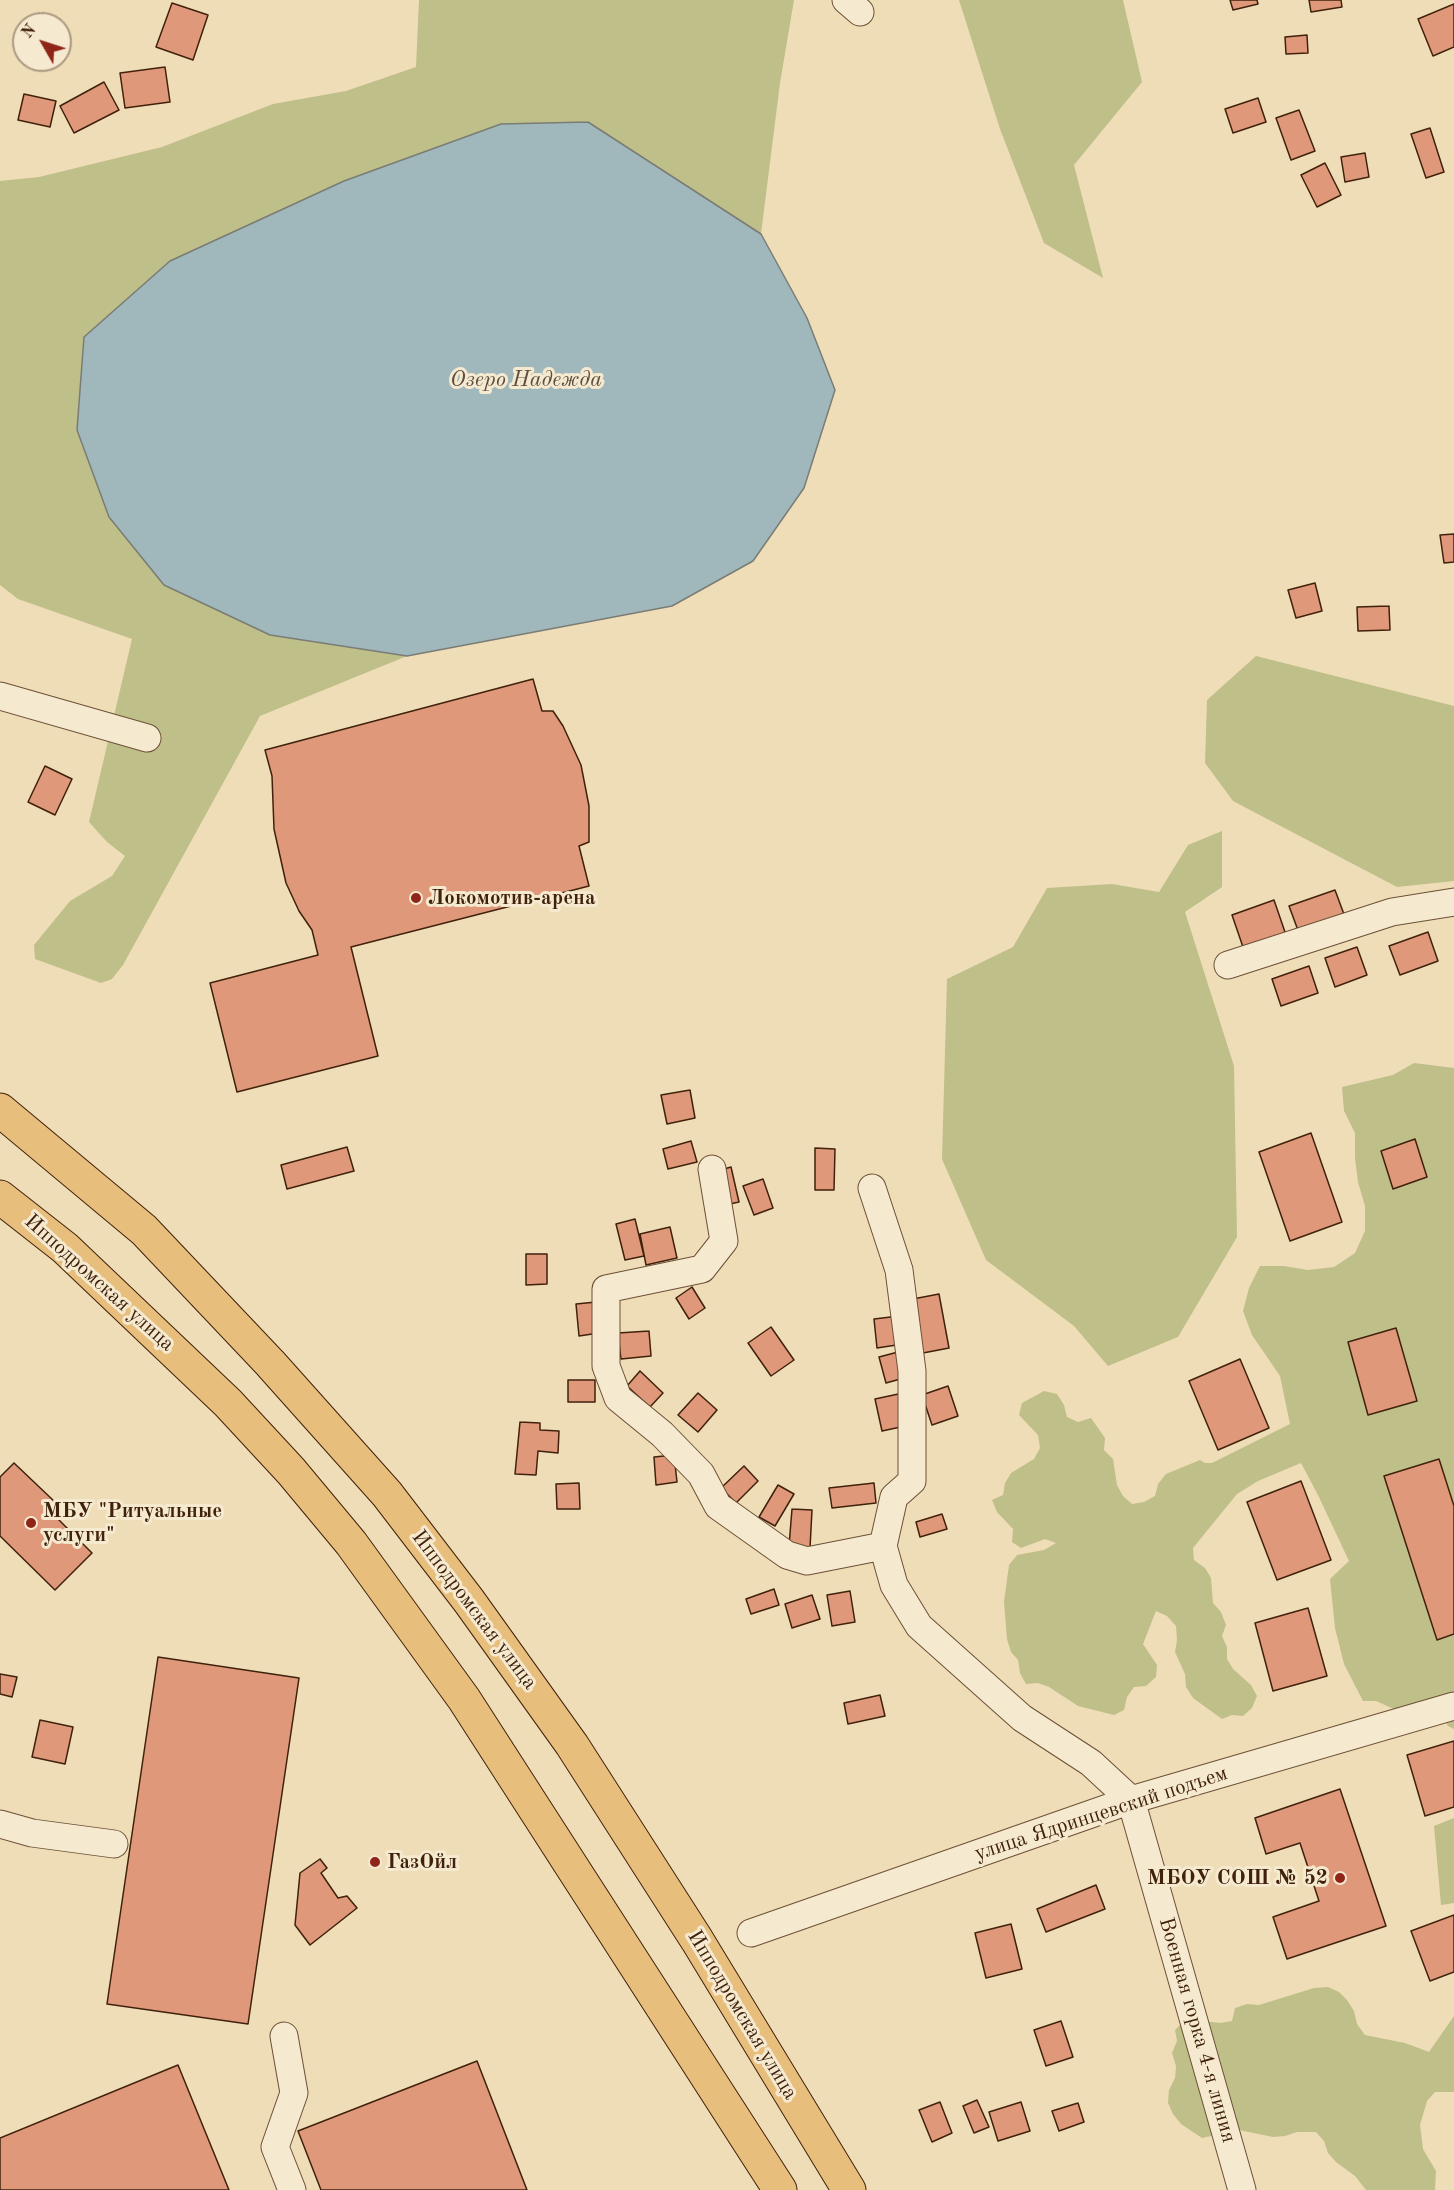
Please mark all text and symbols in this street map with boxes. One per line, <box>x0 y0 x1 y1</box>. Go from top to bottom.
north arrow <box>12 12 72 72</box>
text: N <box>19 22 40 42</box>
water label: Озеро Надежда <box>450 367 602 393</box>
place label: Локомотив-арена <box>428 885 596 911</box>
marker: Локомотив-арена <box>409 891 423 905</box>
street label: Ипподромская улица <box>19 1209 179 1357</box>
place label: МБУ "Ритуальные услуги" <box>43 1498 222 1548</box>
marker: МБУ "Ритуальные услуги" <box>24 1516 38 1530</box>
street label: Ипподромская улица <box>406 1525 542 1695</box>
street label: улица Ядринцевский подъем <box>971 1761 1231 1867</box>
place label: ГазОйл <box>387 1849 457 1875</box>
marker: ГазОйл <box>368 1855 382 1869</box>
place label: МБОУ СОШ № 52 <box>1147 1865 1328 1891</box>
marker: МБОУ СОШ № 52 <box>1333 1871 1347 1885</box>
street label: Военная горка 4-я линия <box>1153 1914 1241 2146</box>
street label: Ипподромская улица <box>681 1926 803 2104</box>

